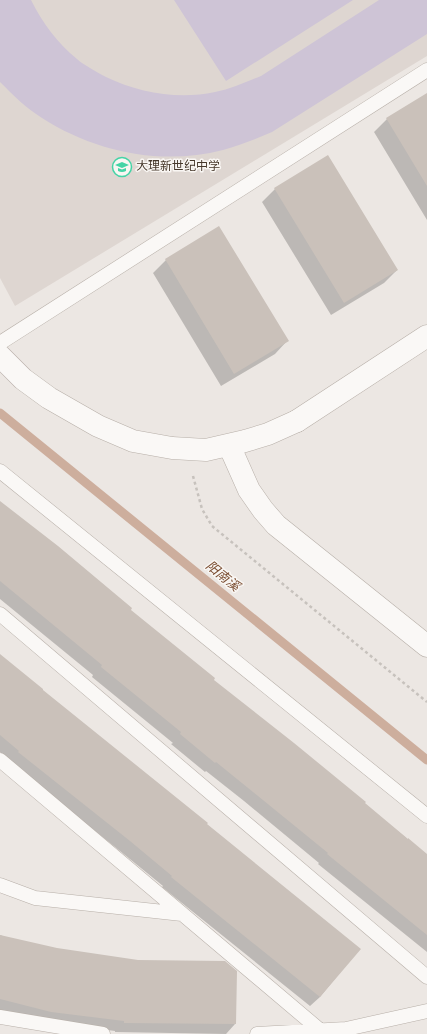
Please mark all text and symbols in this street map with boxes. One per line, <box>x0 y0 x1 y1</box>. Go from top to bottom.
school or university icon: 大理新世纪中学 <box>111 156 133 178</box>
place label: 大理新世纪中学 <box>136 159 220 175</box>
water label: 阳南溪 <box>202 559 244 597</box>

